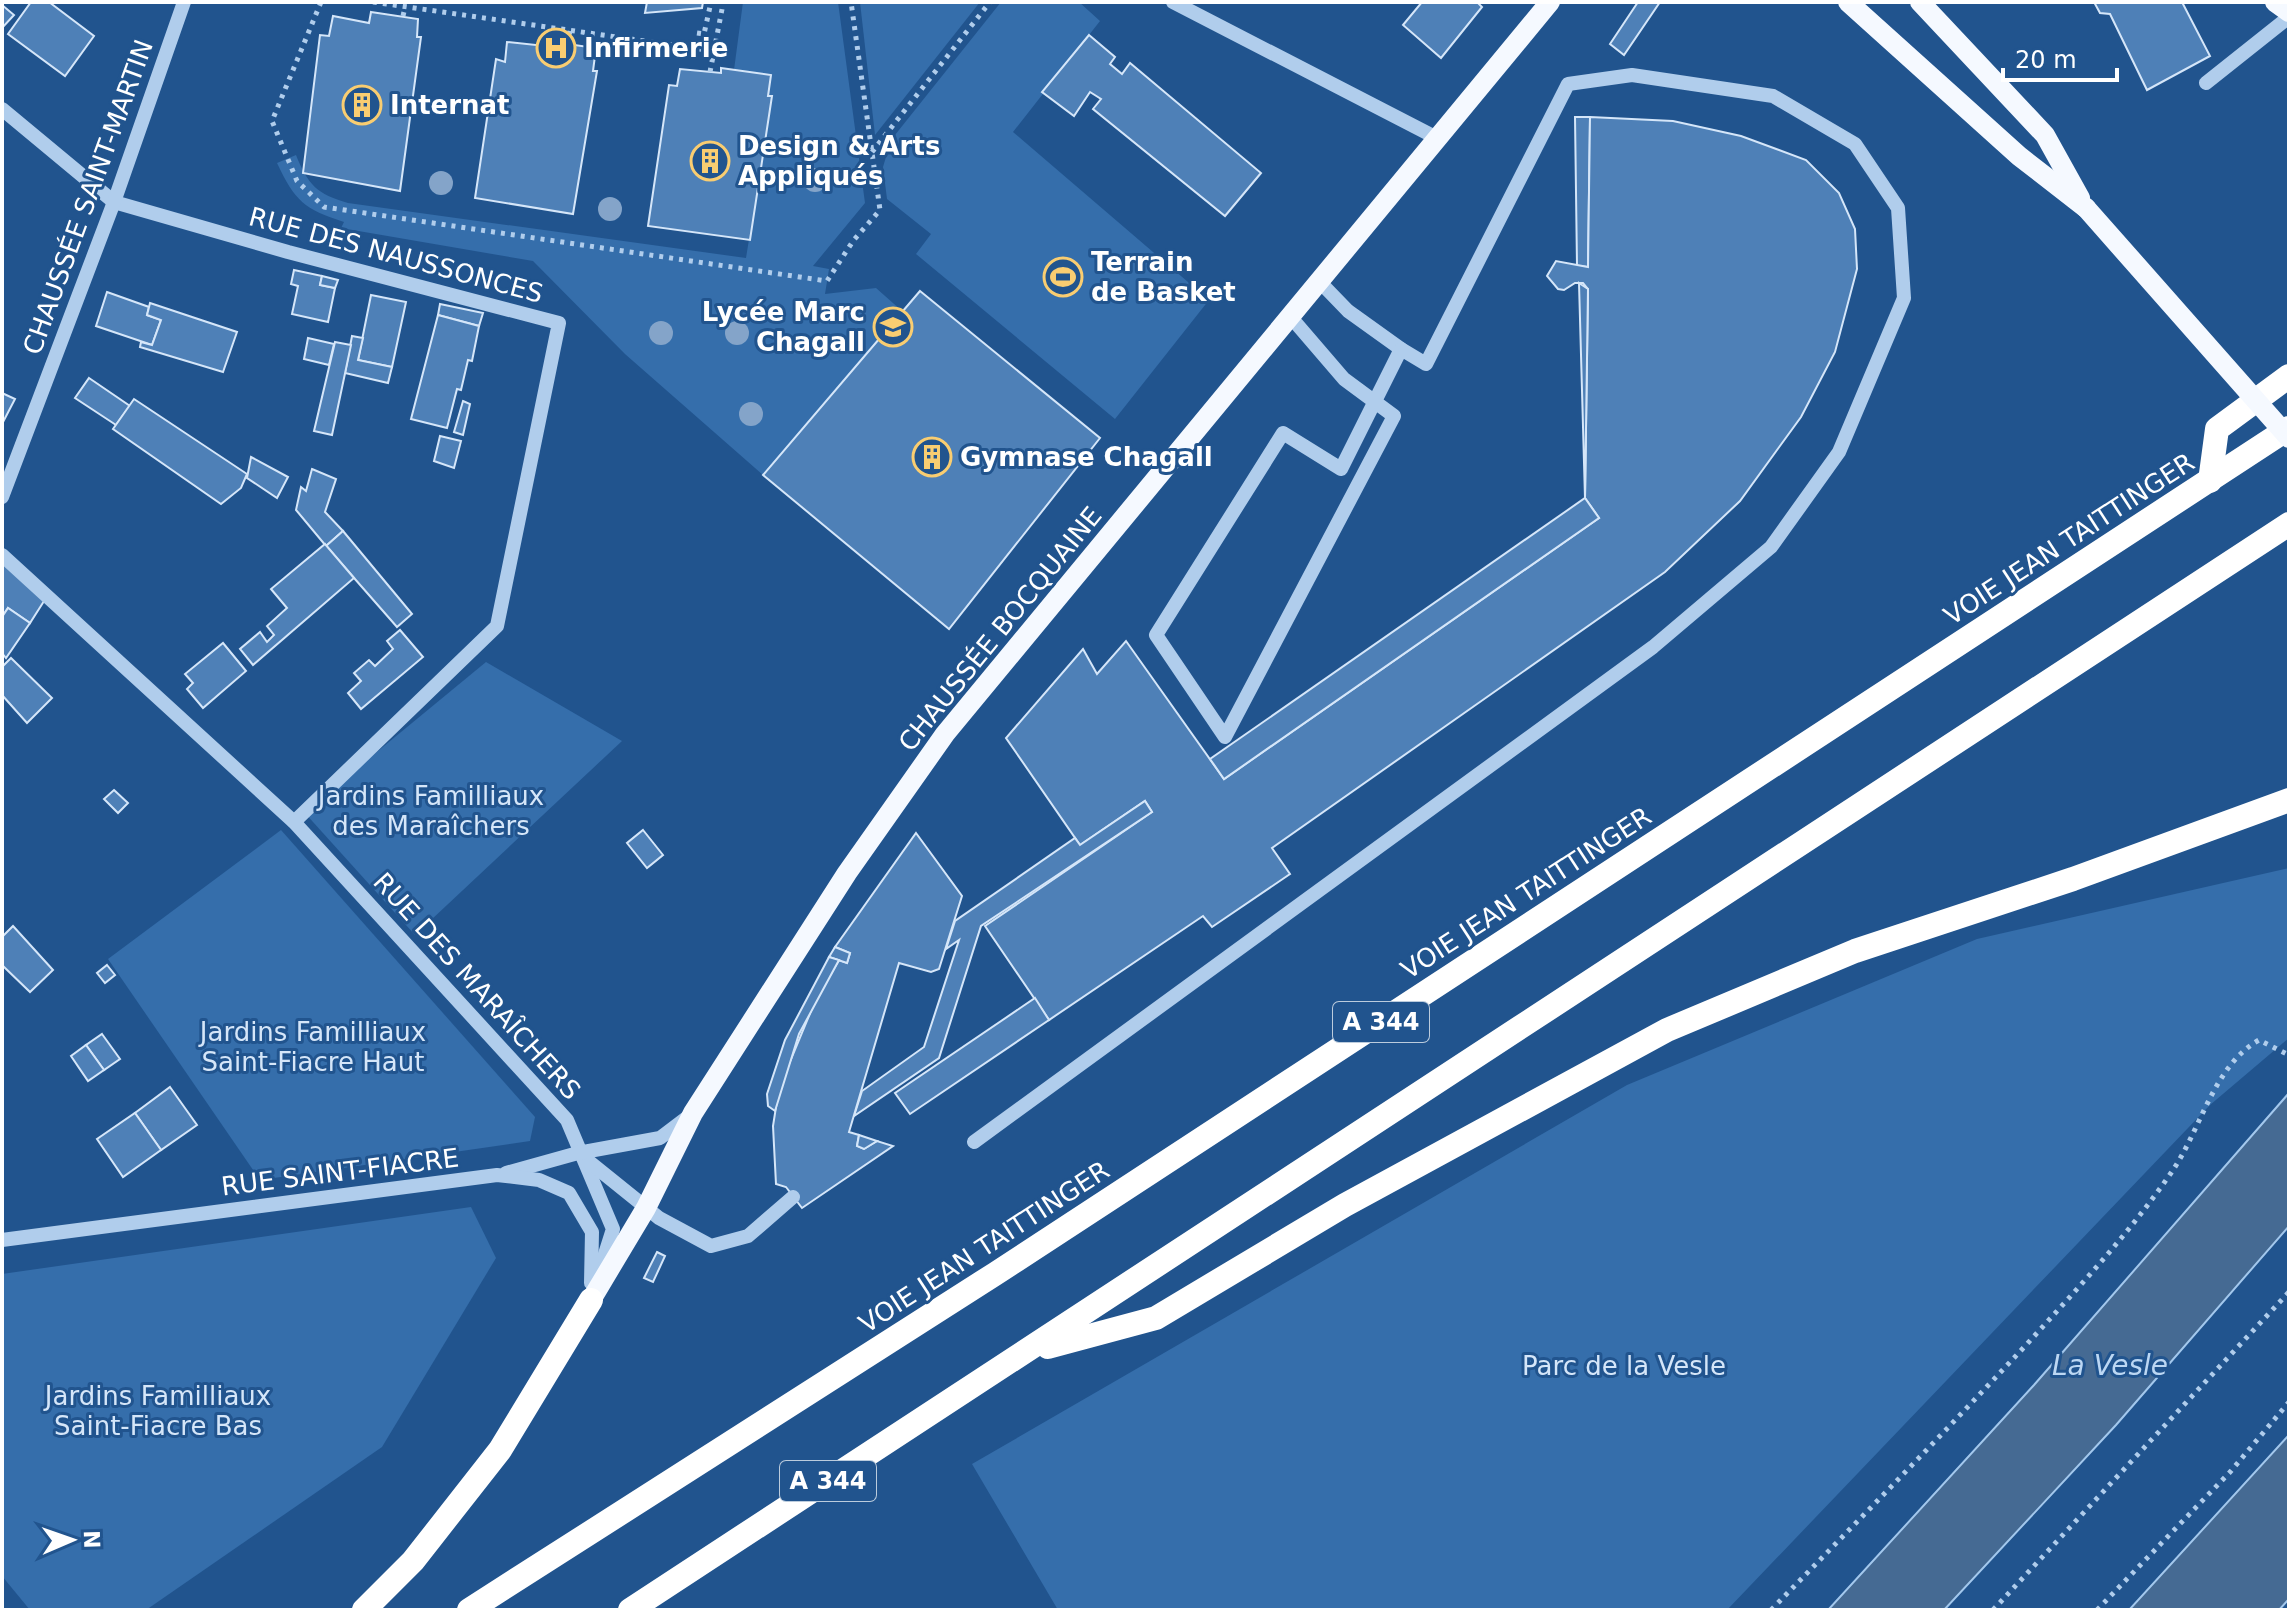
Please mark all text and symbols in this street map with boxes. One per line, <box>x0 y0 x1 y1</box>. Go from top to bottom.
hospital icon: Infirmerie <box>535 27 577 69</box>
scale bar <box>2003 32 2117 82</box>
place label: Infirmerie <box>584 33 728 63</box>
street label: CHAUSSÉE SAINT-MARTIN <box>16 35 159 359</box>
text: 20 m <box>2015 46 2077 74</box>
building icon: Internat <box>341 84 383 126</box>
place label: Internat <box>390 90 510 120</box>
place label: Design & Arts Appliqués <box>738 131 940 191</box>
building icon: Design & Arts Appliqués <box>689 140 731 182</box>
street label: RUE DES NAUSSONCES <box>246 201 546 309</box>
place label: Terrain de Basket <box>1091 247 1236 307</box>
sports icon: Terrain de Basket <box>1042 256 1084 298</box>
place label: Lycée Marc Chagall <box>702 297 865 357</box>
school or university icon: Lycée Marc Chagall <box>872 306 914 348</box>
building icon: Gymnase Chagall <box>911 436 953 478</box>
place label: Gymnase Chagall <box>960 442 1213 472</box>
street label: VOIE JEAN TAITTINGER <box>1938 447 2200 631</box>
street label: CHAUSSÉE BOCQUAINE <box>891 500 1108 757</box>
park label: Jardins Familliaux des Maraîchers <box>316 781 544 841</box>
street label: VOIE JEAN TAITTINGER <box>1395 801 1657 985</box>
street label: RUE DES MARAÎCHERS <box>367 866 587 1105</box>
road number: A 344 <box>1333 1002 1429 1042</box>
park label: Jardins Familliaux Saint-Fiacre Haut <box>198 1017 426 1077</box>
street label: RUE SAINT-FIACRE <box>219 1143 461 1201</box>
street label: VOIE JEAN TAITTINGER <box>853 1155 1115 1339</box>
water label: La Vesle <box>2052 1349 2168 1382</box>
park label: Parc de la Vesle <box>1522 1351 1726 1381</box>
park label: Jardins Familliaux Saint-Fiacre Bas <box>43 1381 271 1441</box>
road number: A 344 <box>780 1461 876 1501</box>
north arrow <box>32 1500 112 1580</box>
text: N <box>79 1530 104 1549</box>

